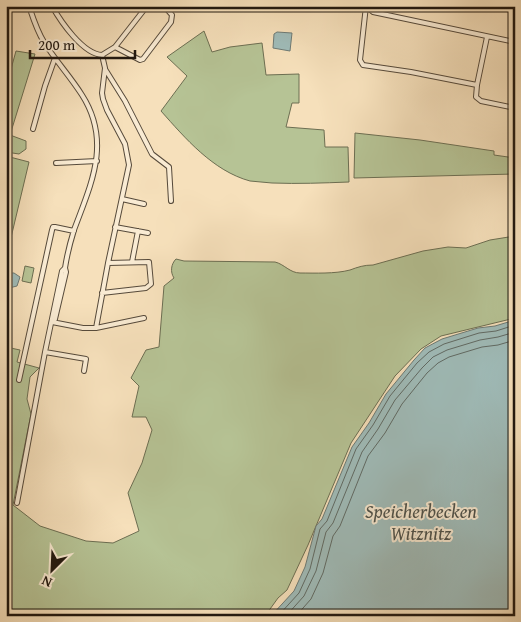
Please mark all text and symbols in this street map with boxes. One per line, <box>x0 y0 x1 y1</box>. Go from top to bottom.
scale bar <box>30 28 135 60</box>
text: 200 m <box>38 34 76 55</box>
water label: Speicherbecken Witznitz <box>365 497 477 547</box>
north arrow <box>28 544 78 594</box>
text: N <box>38 571 55 593</box>

